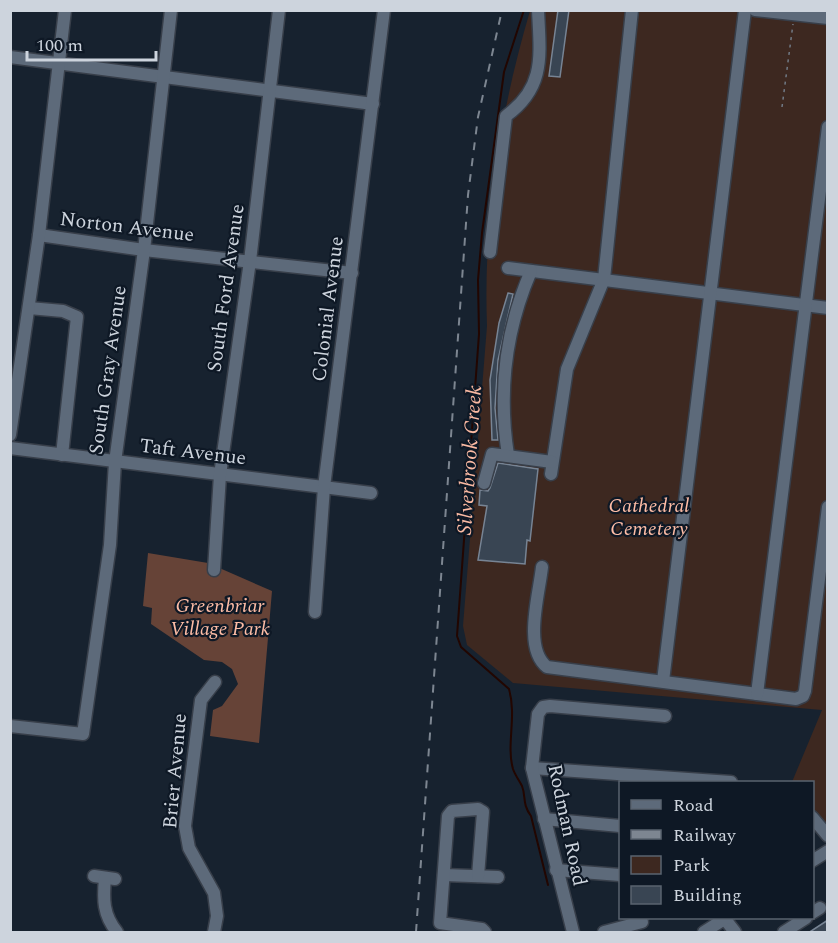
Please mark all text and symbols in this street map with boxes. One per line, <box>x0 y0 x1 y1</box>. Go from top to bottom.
scale bar <box>27 24 156 62</box>
text: 100 m <box>36 32 83 59</box>
street label: South Ford Avenue <box>199 202 253 374</box>
street label: Norton Avenue <box>58 204 196 250</box>
street label: Colonial Avenue <box>304 235 352 383</box>
street label: South Gray Avenue <box>81 283 135 457</box>
water label: Silverbrook Creek <box>449 384 491 536</box>
street label: Taft Avenue <box>138 431 248 473</box>
park label: Cathedral Cemetery <box>609 491 689 544</box>
park label: Greenbriar Village Park <box>170 591 271 644</box>
street label: Brier Avenue <box>155 712 195 830</box>
street label: Rodman Road <box>539 761 595 889</box>
legend <box>619 781 814 919</box>
text: Road <box>673 792 714 819</box>
text: Railway <box>673 822 737 849</box>
text: Park <box>673 852 710 879</box>
text: Building <box>673 882 742 909</box>

